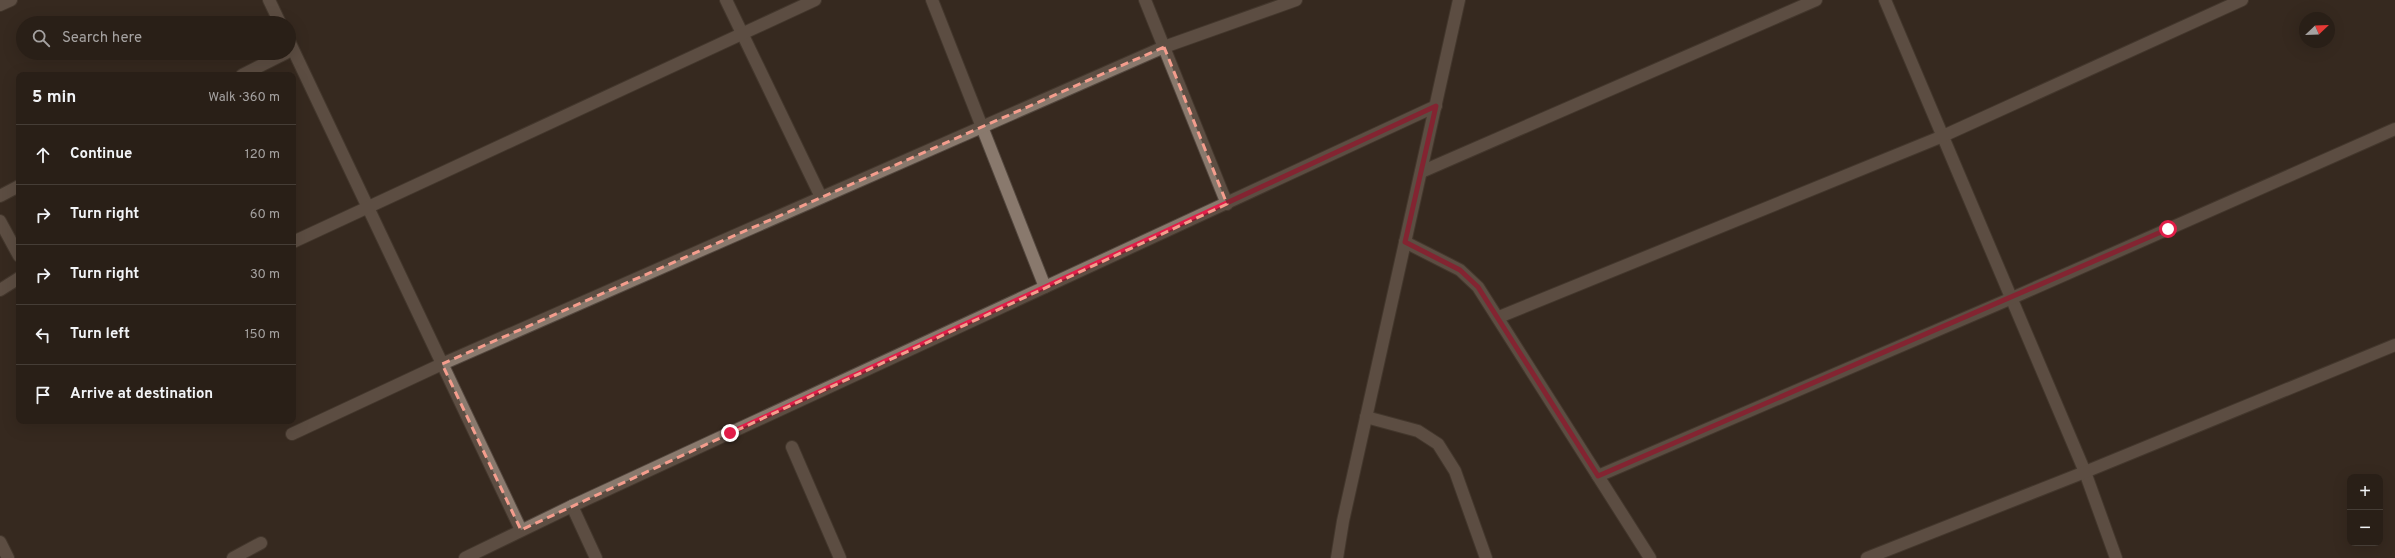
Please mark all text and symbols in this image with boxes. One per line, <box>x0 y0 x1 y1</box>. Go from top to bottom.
north arrow <box>2299 12 2335 48</box>
search box <box>16 16 296 60</box>
icon: search <box>30 27 52 49</box>
text: Search here <box>62 29 142 48</box>
text: 5 min <box>32 87 76 109</box>
text: Walk · 360 m <box>208 90 280 106</box>
icon: ahead <box>32 144 54 166</box>
text: Continue <box>70 145 132 164</box>
text: 120 m <box>245 147 280 163</box>
icon: right <box>32 204 54 226</box>
text: Turn right <box>70 205 139 224</box>
text: 60 m <box>250 207 280 223</box>
route start <box>2159 220 2177 238</box>
icon: right <box>32 264 54 286</box>
text: Turn right <box>70 265 139 284</box>
text: 30 m <box>250 267 280 283</box>
icon: left <box>32 324 54 346</box>
text: Turn left <box>70 325 130 344</box>
text: 150 m <box>245 327 280 343</box>
icon: arrive <box>32 384 54 406</box>
text: Arrive at destination <box>70 385 213 404</box>
route end <box>721 424 739 442</box>
map controls <box>2347 474 2383 546</box>
button: + <box>2347 474 2383 510</box>
button: − <box>2347 510 2383 546</box>

